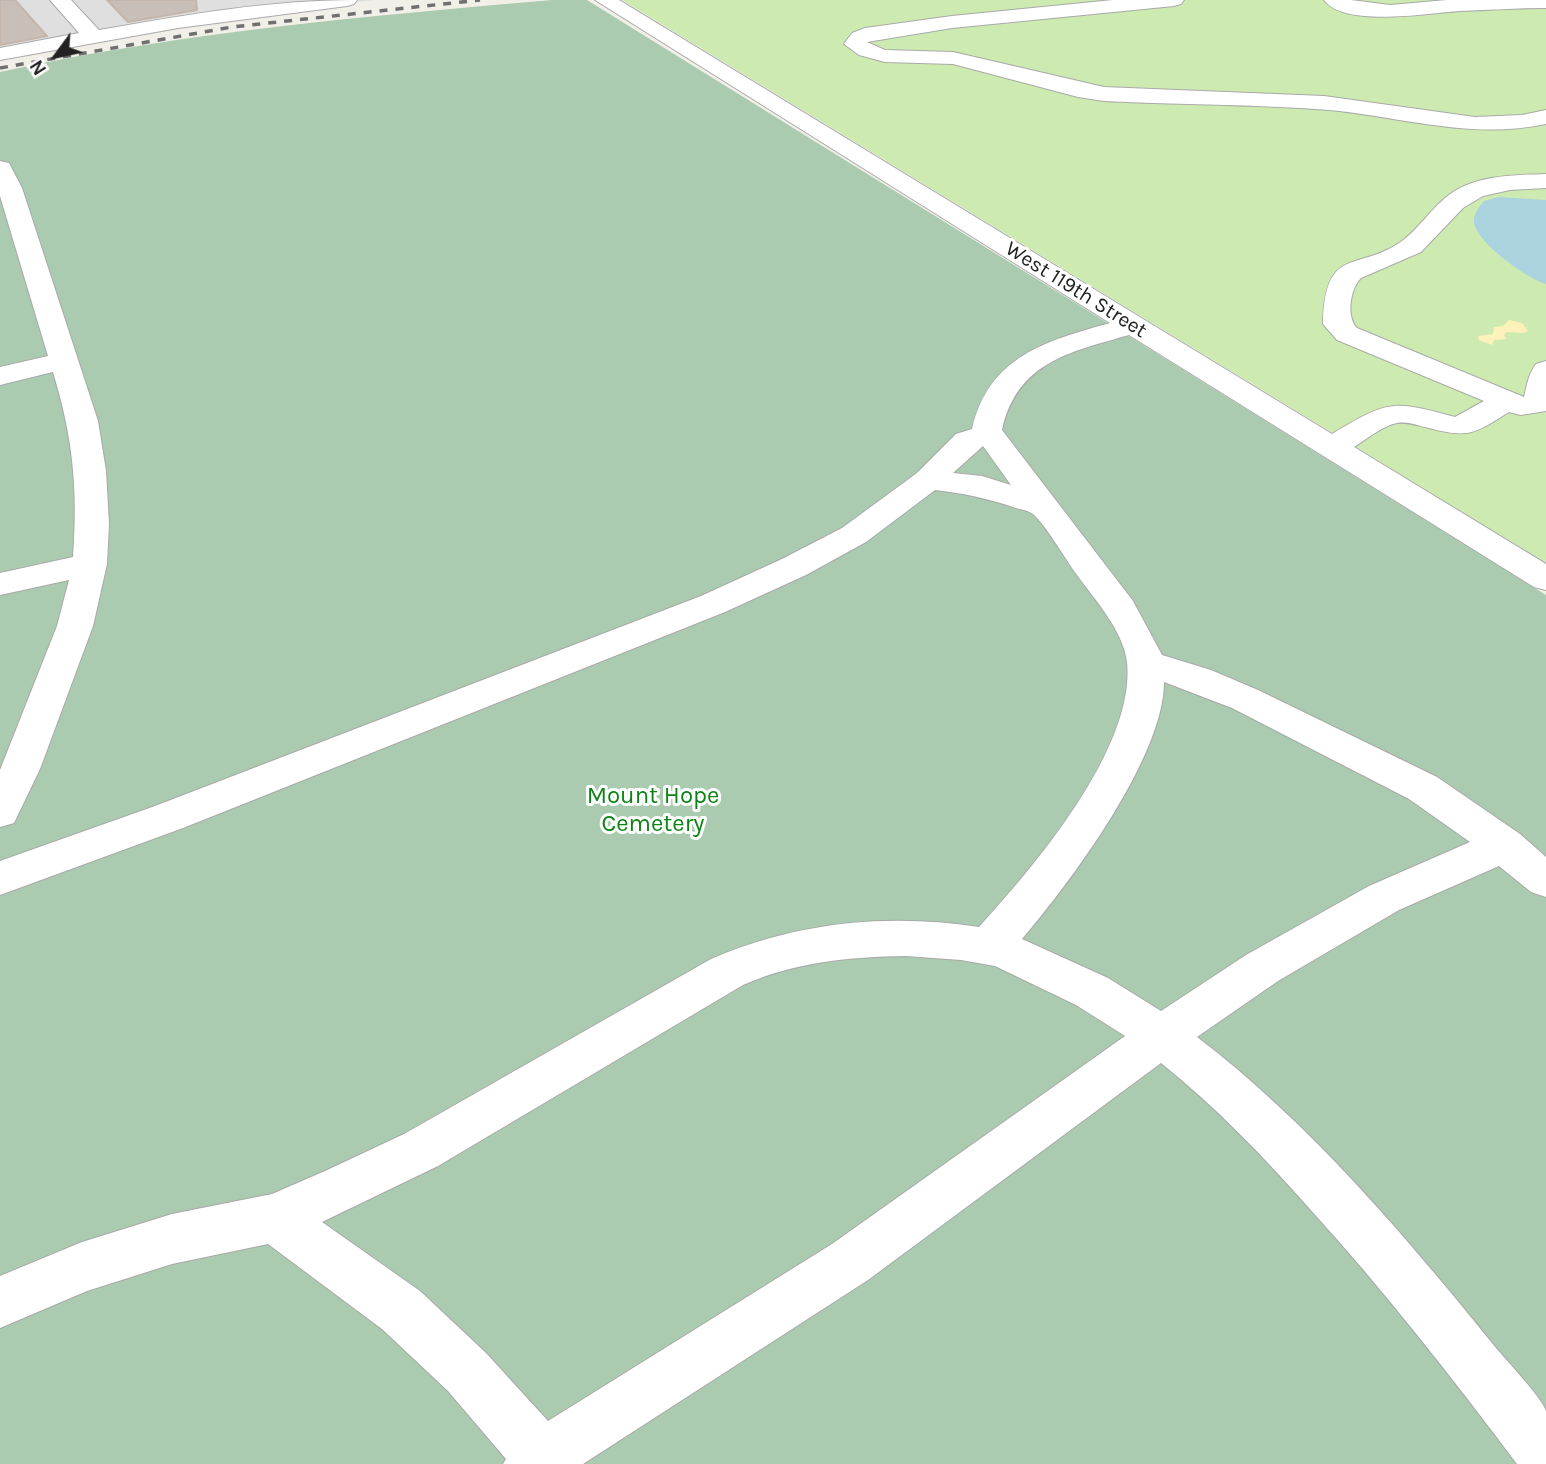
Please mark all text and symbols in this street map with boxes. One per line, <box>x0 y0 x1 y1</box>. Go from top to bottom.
north arrow <box>21 21 91 91</box>
text: N <box>25 56 51 79</box>
street label: West 119th Street <box>1001 236 1151 344</box>
park label: Mount Hope Cemetery <box>587 782 719 838</box>

